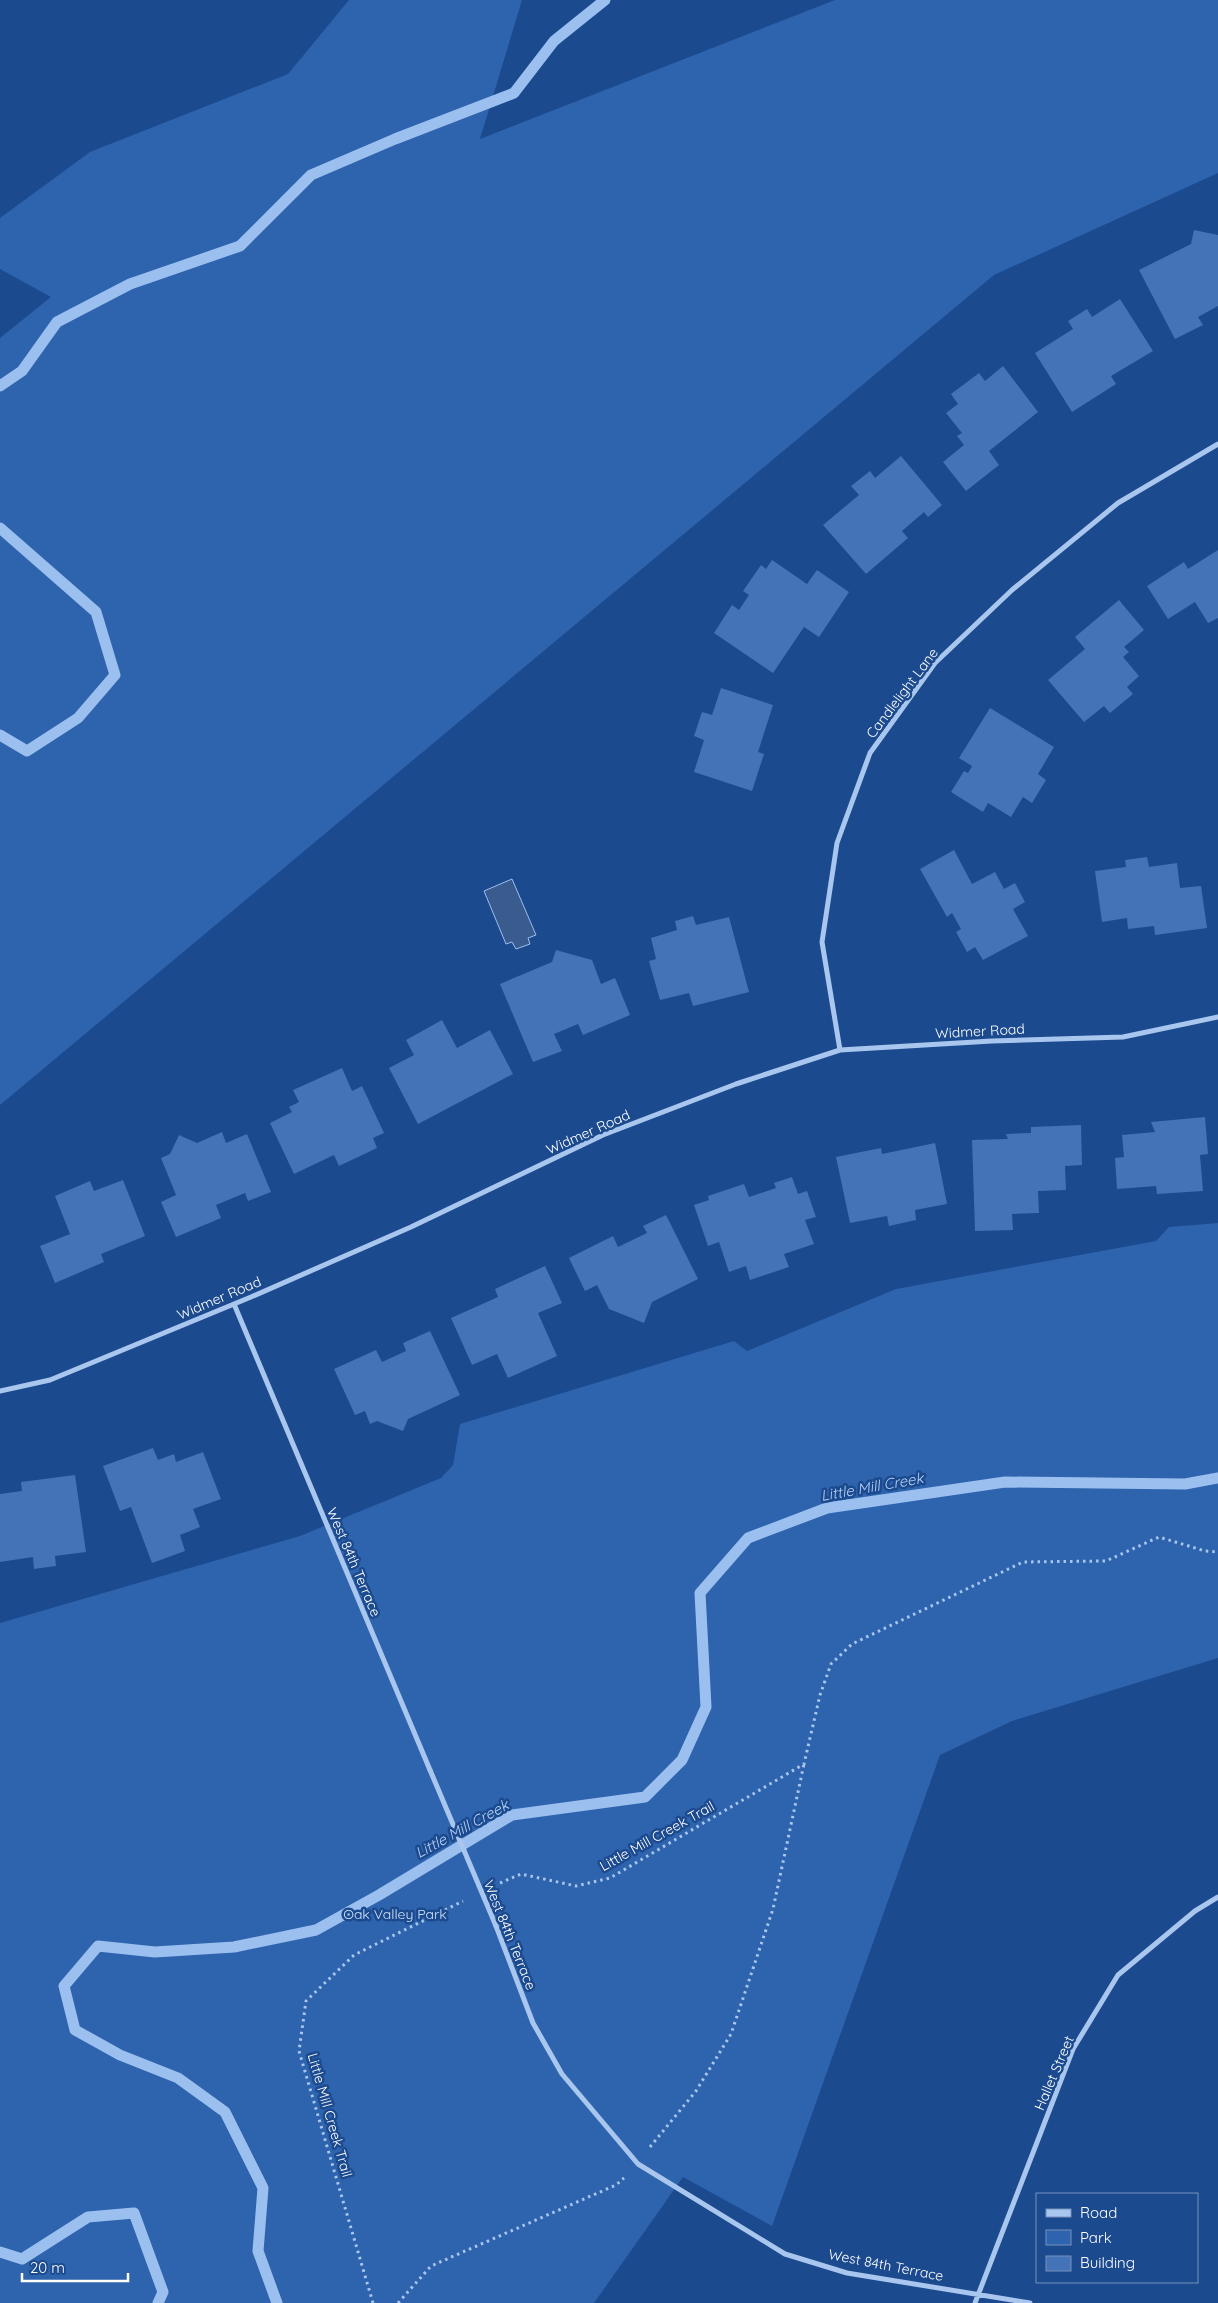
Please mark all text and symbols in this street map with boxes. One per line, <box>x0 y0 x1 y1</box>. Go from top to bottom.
street label: Candlelight Lane <box>862 644 942 742</box>
street label: Widmer Road <box>935 1020 1025 1042</box>
street label: Widmer Road <box>543 1106 633 1158</box>
street label: Widmer Road <box>174 1272 264 1324</box>
water label: Little Mill Creek <box>819 1468 927 1505</box>
street label: West 84th Terrace <box>323 1505 385 1619</box>
water label: Little Mill Creek <box>412 1794 514 1862</box>
street label: Little Mill Creek Trail <box>596 1797 718 1875</box>
street label: West 84th Terrace <box>480 1877 540 1993</box>
park label: Oak Valley Park <box>343 1905 447 1923</box>
street label: Hallet Street <box>1030 2033 1078 2113</box>
street label: Little Mill Creek Trail <box>304 2051 356 2179</box>
legend <box>1036 2193 1198 2283</box>
text: Road <box>1080 2203 1117 2222</box>
text: Park <box>1080 2228 1112 2247</box>
street label: West 84th Terrace <box>827 2245 945 2285</box>
scale bar <box>22 2250 129 2282</box>
text: Building <box>1080 2253 1135 2272</box>
text: 20 m <box>30 2258 65 2277</box>

